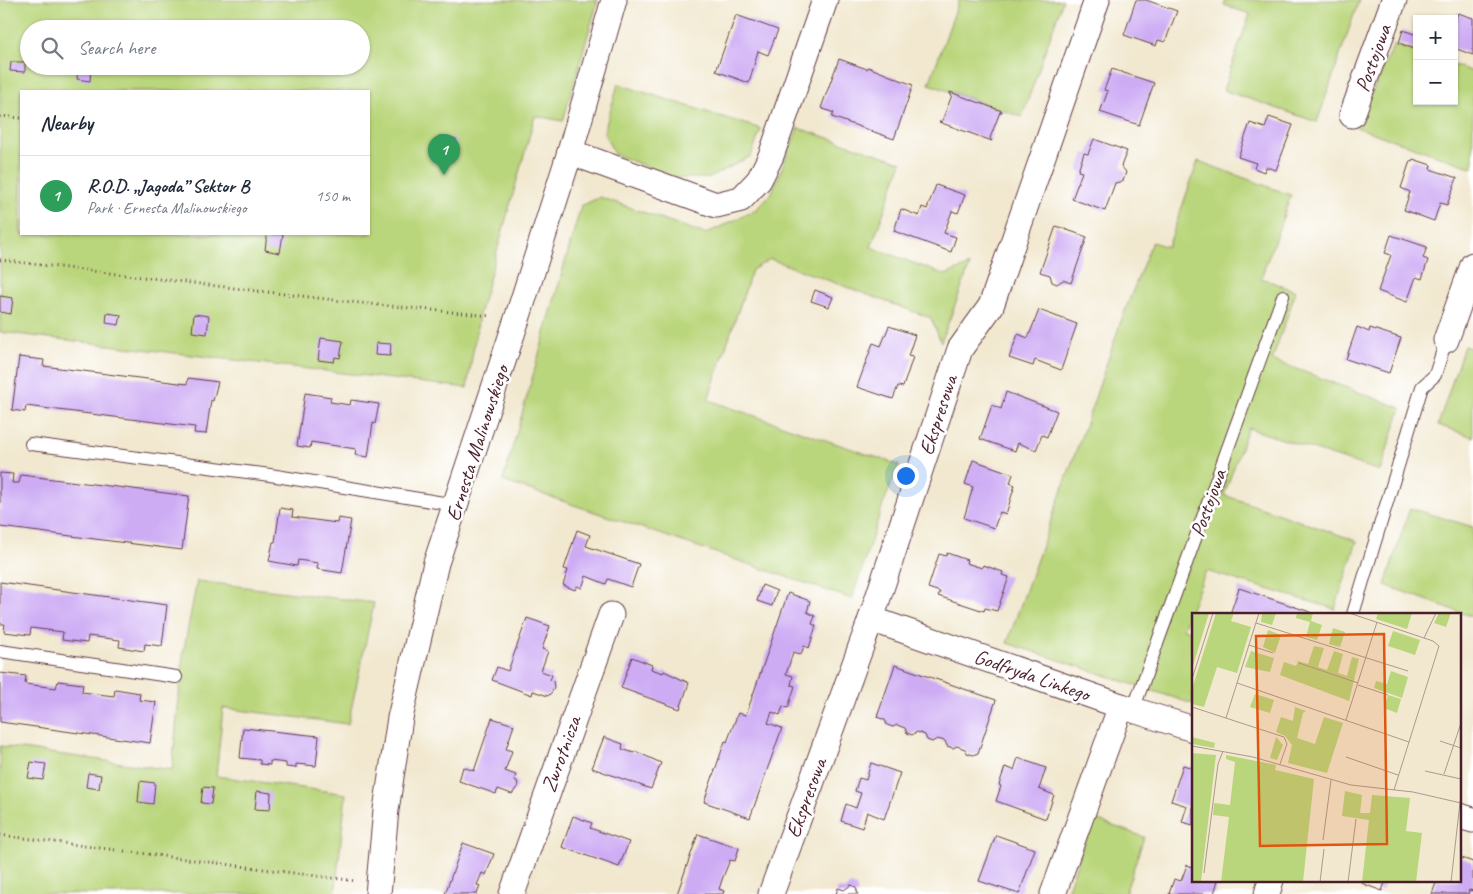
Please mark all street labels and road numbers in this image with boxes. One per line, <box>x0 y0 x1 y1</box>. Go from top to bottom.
street label: Postojowa <box>1349 19 1398 95</box>
street label: Ernesta Malinowskiego <box>440 360 515 524</box>
street label: Ekspresowa <box>913 370 964 458</box>
street label: Postojowa <box>1184 464 1233 540</box>
street label: Godfryda Linkego <box>971 643 1096 708</box>
street label: Zwrotnicza <box>535 710 588 796</box>
street label: Ekspresowa <box>780 753 833 841</box>

